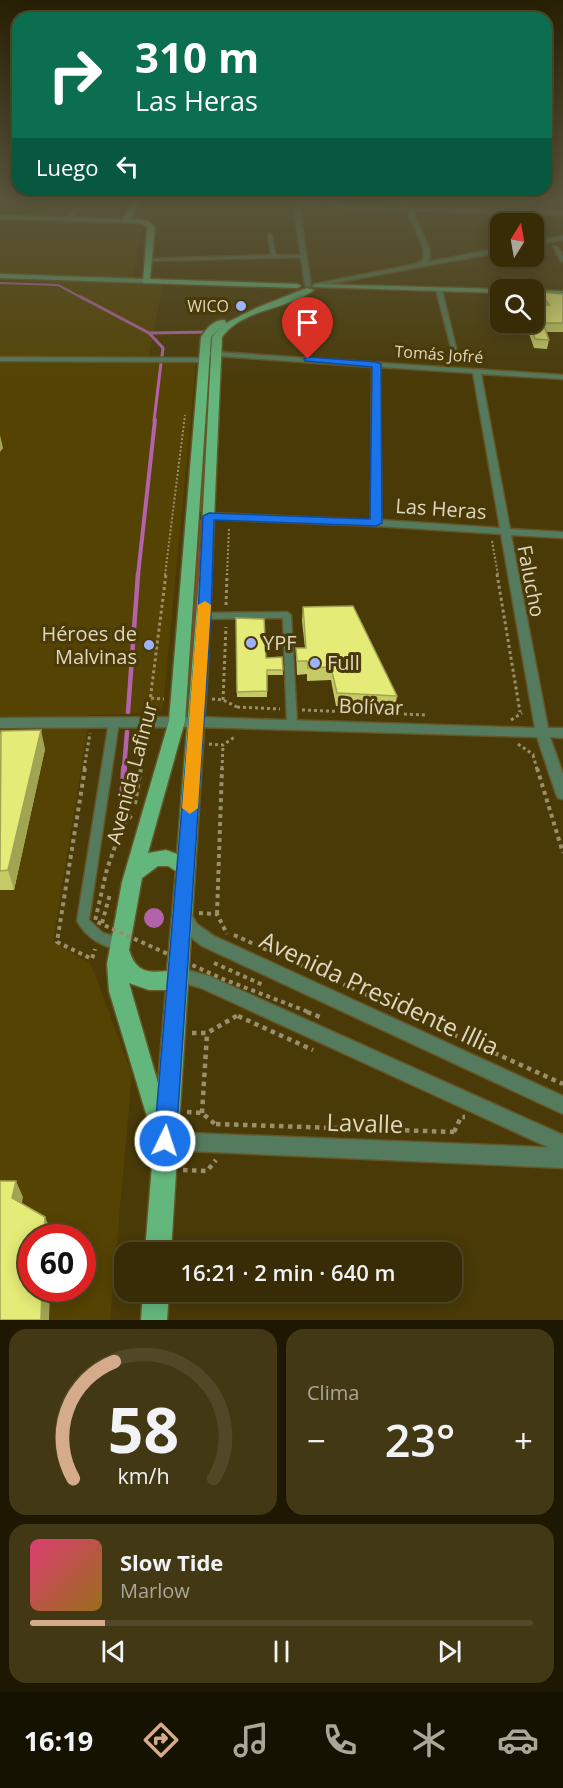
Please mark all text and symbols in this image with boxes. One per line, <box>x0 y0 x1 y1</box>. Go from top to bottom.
text: 310 m <box>135 28 259 85</box>
icon: right <box>36 36 114 114</box>
text: Las Heras <box>135 82 258 119</box>
icon: left <box>111 150 144 183</box>
text: Luego <box>36 152 99 182</box>
north arrow <box>490 213 544 267</box>
map controls <box>490 213 544 333</box>
button: search <box>490 279 544 333</box>
place label: WICO <box>187 295 229 317</box>
pin <box>282 297 333 359</box>
marker: WICO <box>234 299 248 313</box>
icon: arrive <box>291 306 324 339</box>
street label: Tomás Jofré <box>394 340 484 368</box>
street label: Las Heras <box>395 492 487 525</box>
street label: Falucho <box>511 543 552 619</box>
place label: Héroes de Malvinas <box>41 620 137 670</box>
place label: YPF <box>263 629 297 656</box>
marker: YPF <box>244 636 258 650</box>
marker: Héroes de Malvinas <box>142 638 156 652</box>
place label: Full <box>327 649 360 676</box>
marker: Full <box>308 656 322 670</box>
street label: Bolívar <box>338 692 404 721</box>
street label: Avenida Lafinur <box>100 699 163 847</box>
street label: Avenida Presidente Illia <box>255 923 505 1063</box>
street label: Lavalle <box>326 1105 404 1140</box>
position arrow <box>133 1109 197 1173</box>
speed limit sign: 60 <box>18 1224 96 1302</box>
text: 16:21 · 2 min · 640 m <box>180 1257 396 1287</box>
text: Clima <box>307 1379 359 1406</box>
text: 58 <box>107 1386 179 1471</box>
text: 23° <box>385 1409 455 1470</box>
text: − <box>307 1418 326 1463</box>
text: + <box>514 1418 533 1463</box>
text: km/h <box>117 1461 169 1490</box>
text: Slow Tide <box>120 1547 223 1577</box>
text: Marlow <box>120 1577 190 1604</box>
icon: previous <box>97 1635 130 1668</box>
icon: pause <box>265 1635 298 1668</box>
icon: next <box>433 1635 466 1668</box>
icon: directions <box>140 1719 182 1761</box>
icon: music <box>230 1719 272 1761</box>
icon: phone <box>319 1719 361 1761</box>
icon: climate <box>408 1719 450 1761</box>
icon: car <box>497 1719 539 1761</box>
text: 16:19 <box>24 1722 93 1759</box>

